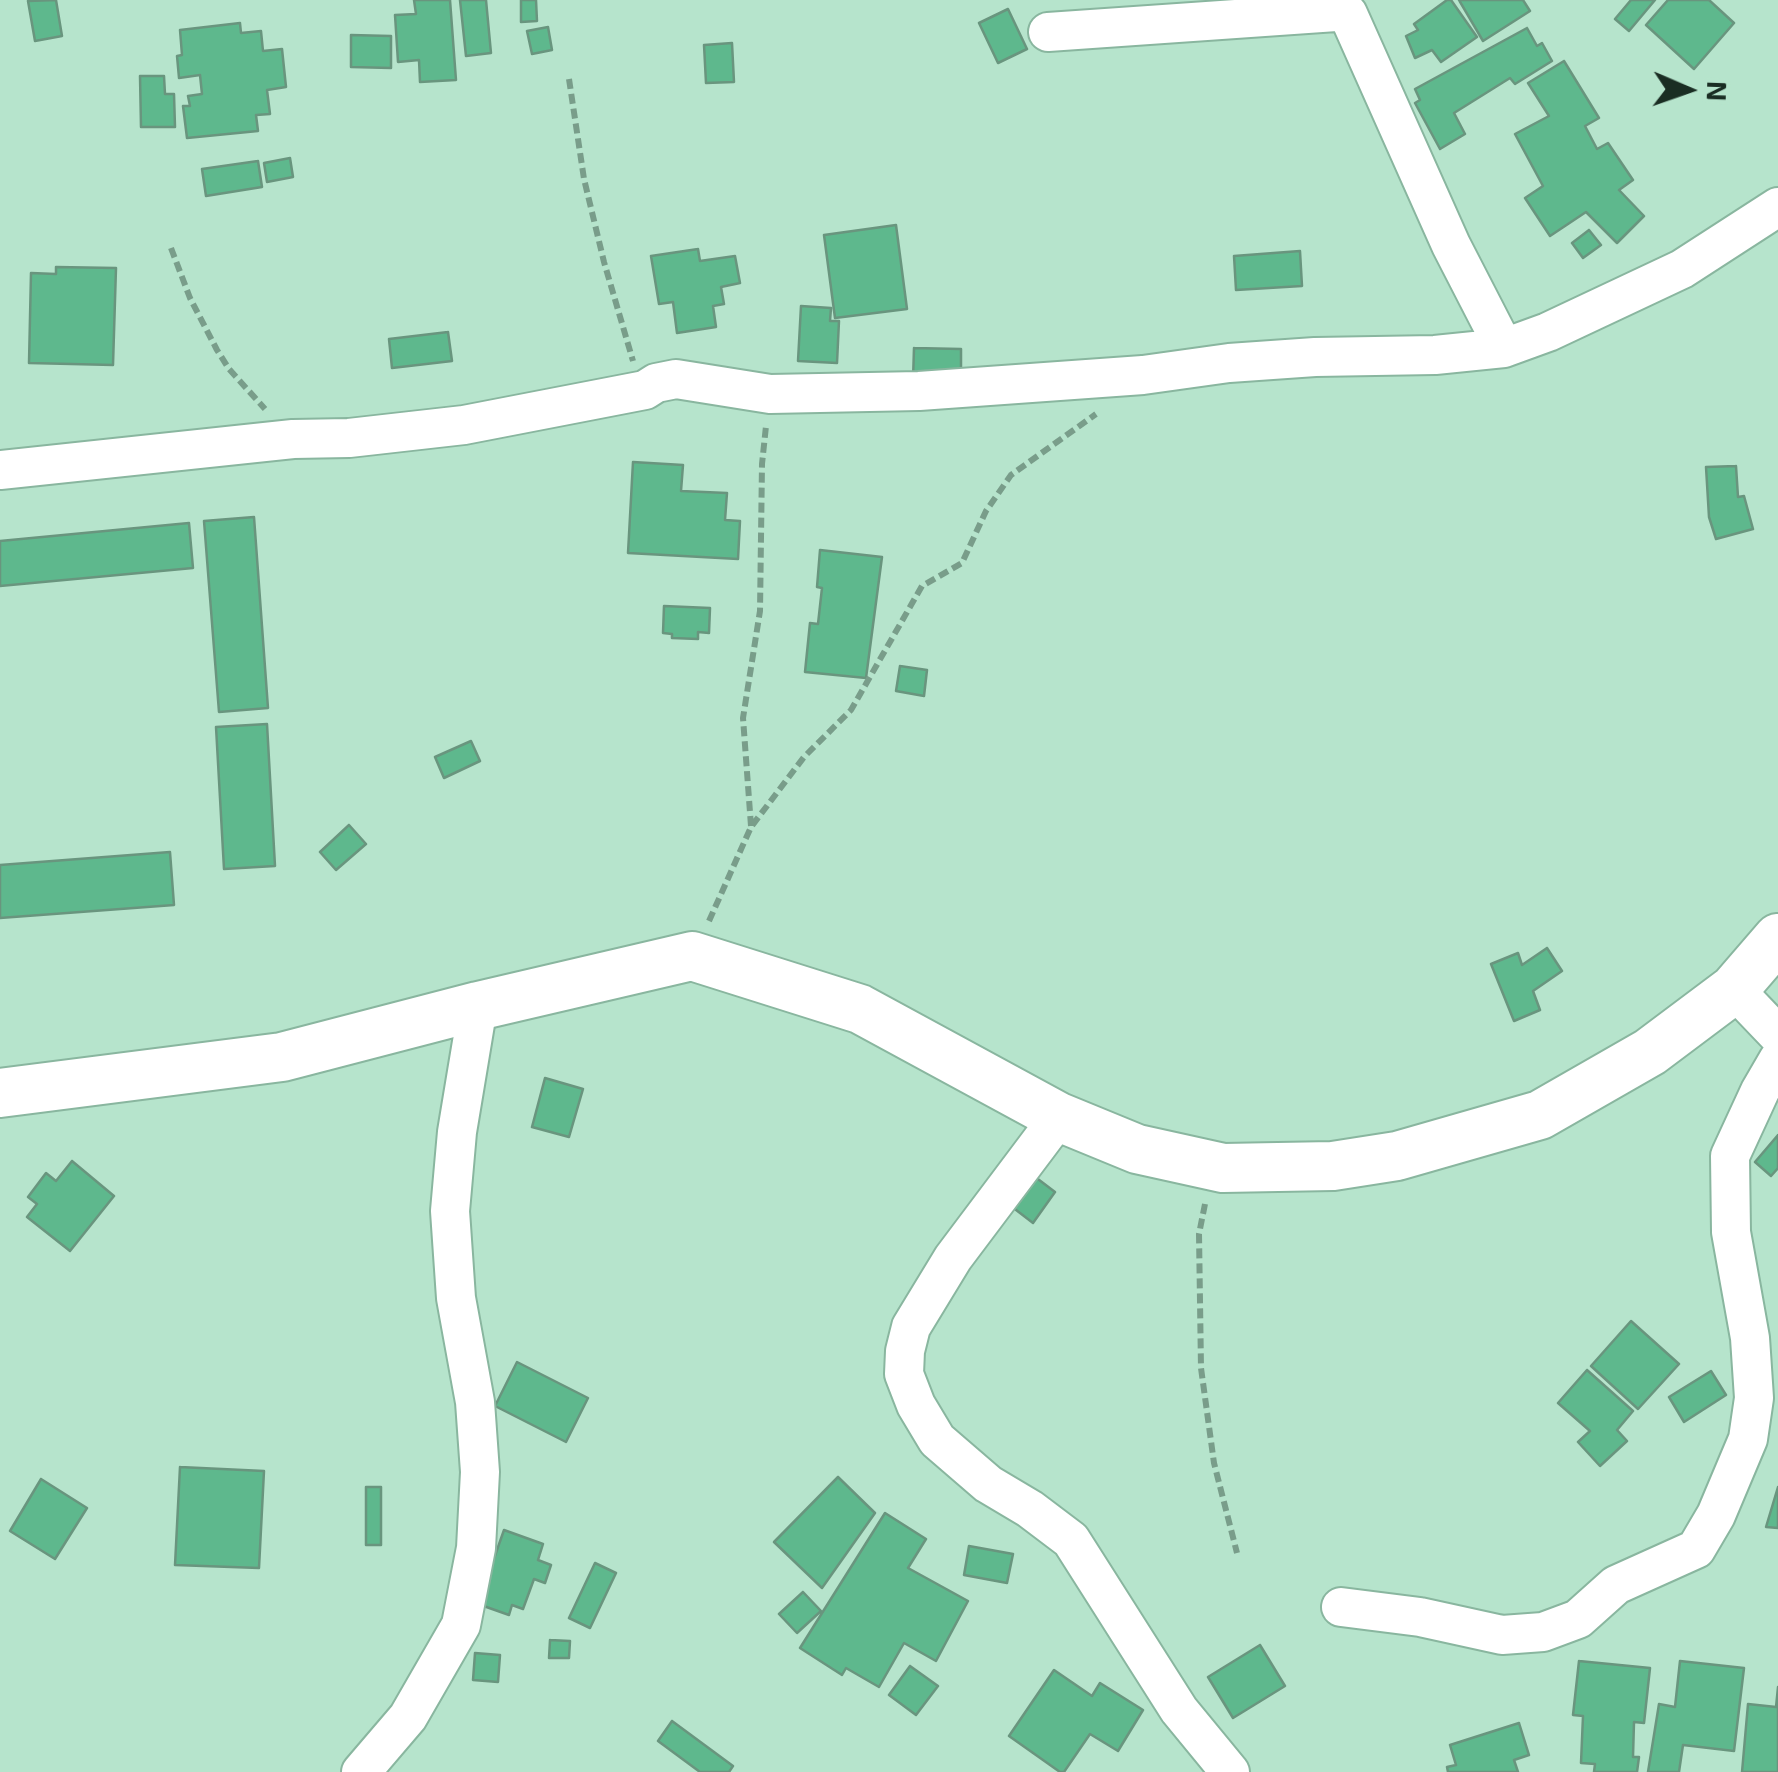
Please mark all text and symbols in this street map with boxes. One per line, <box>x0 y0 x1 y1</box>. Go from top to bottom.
north arrow <box>1638 40 1738 140</box>
text: N <box>1701 80 1735 102</box>

